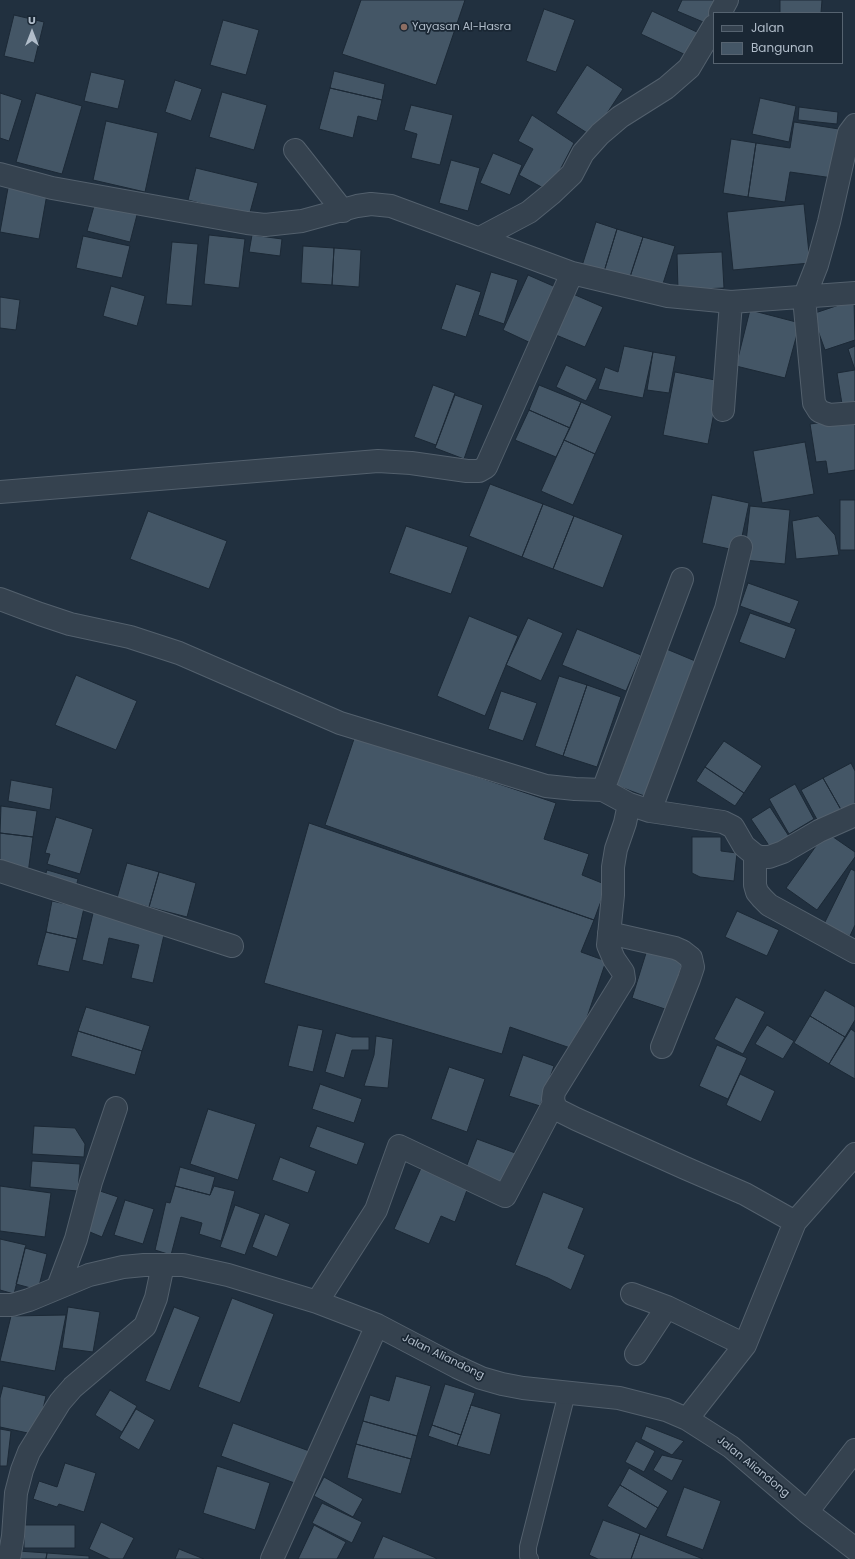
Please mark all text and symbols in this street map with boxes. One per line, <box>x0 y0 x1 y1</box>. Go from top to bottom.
north arrow <box>12 12 52 52</box>
text: U <box>28 12 36 28</box>
legend <box>713 12 843 64</box>
text: Jalan <box>751 19 784 36</box>
place label: Yayasan Al-Hasra <box>412 20 511 34</box>
marker: Yayasan Al-Hasra <box>399 22 409 32</box>
text: Bangunan <box>751 39 813 56</box>
street label: Jalan Aliandong <box>400 1331 486 1383</box>
street label: Jalan Aliandong <box>714 1434 792 1500</box>

